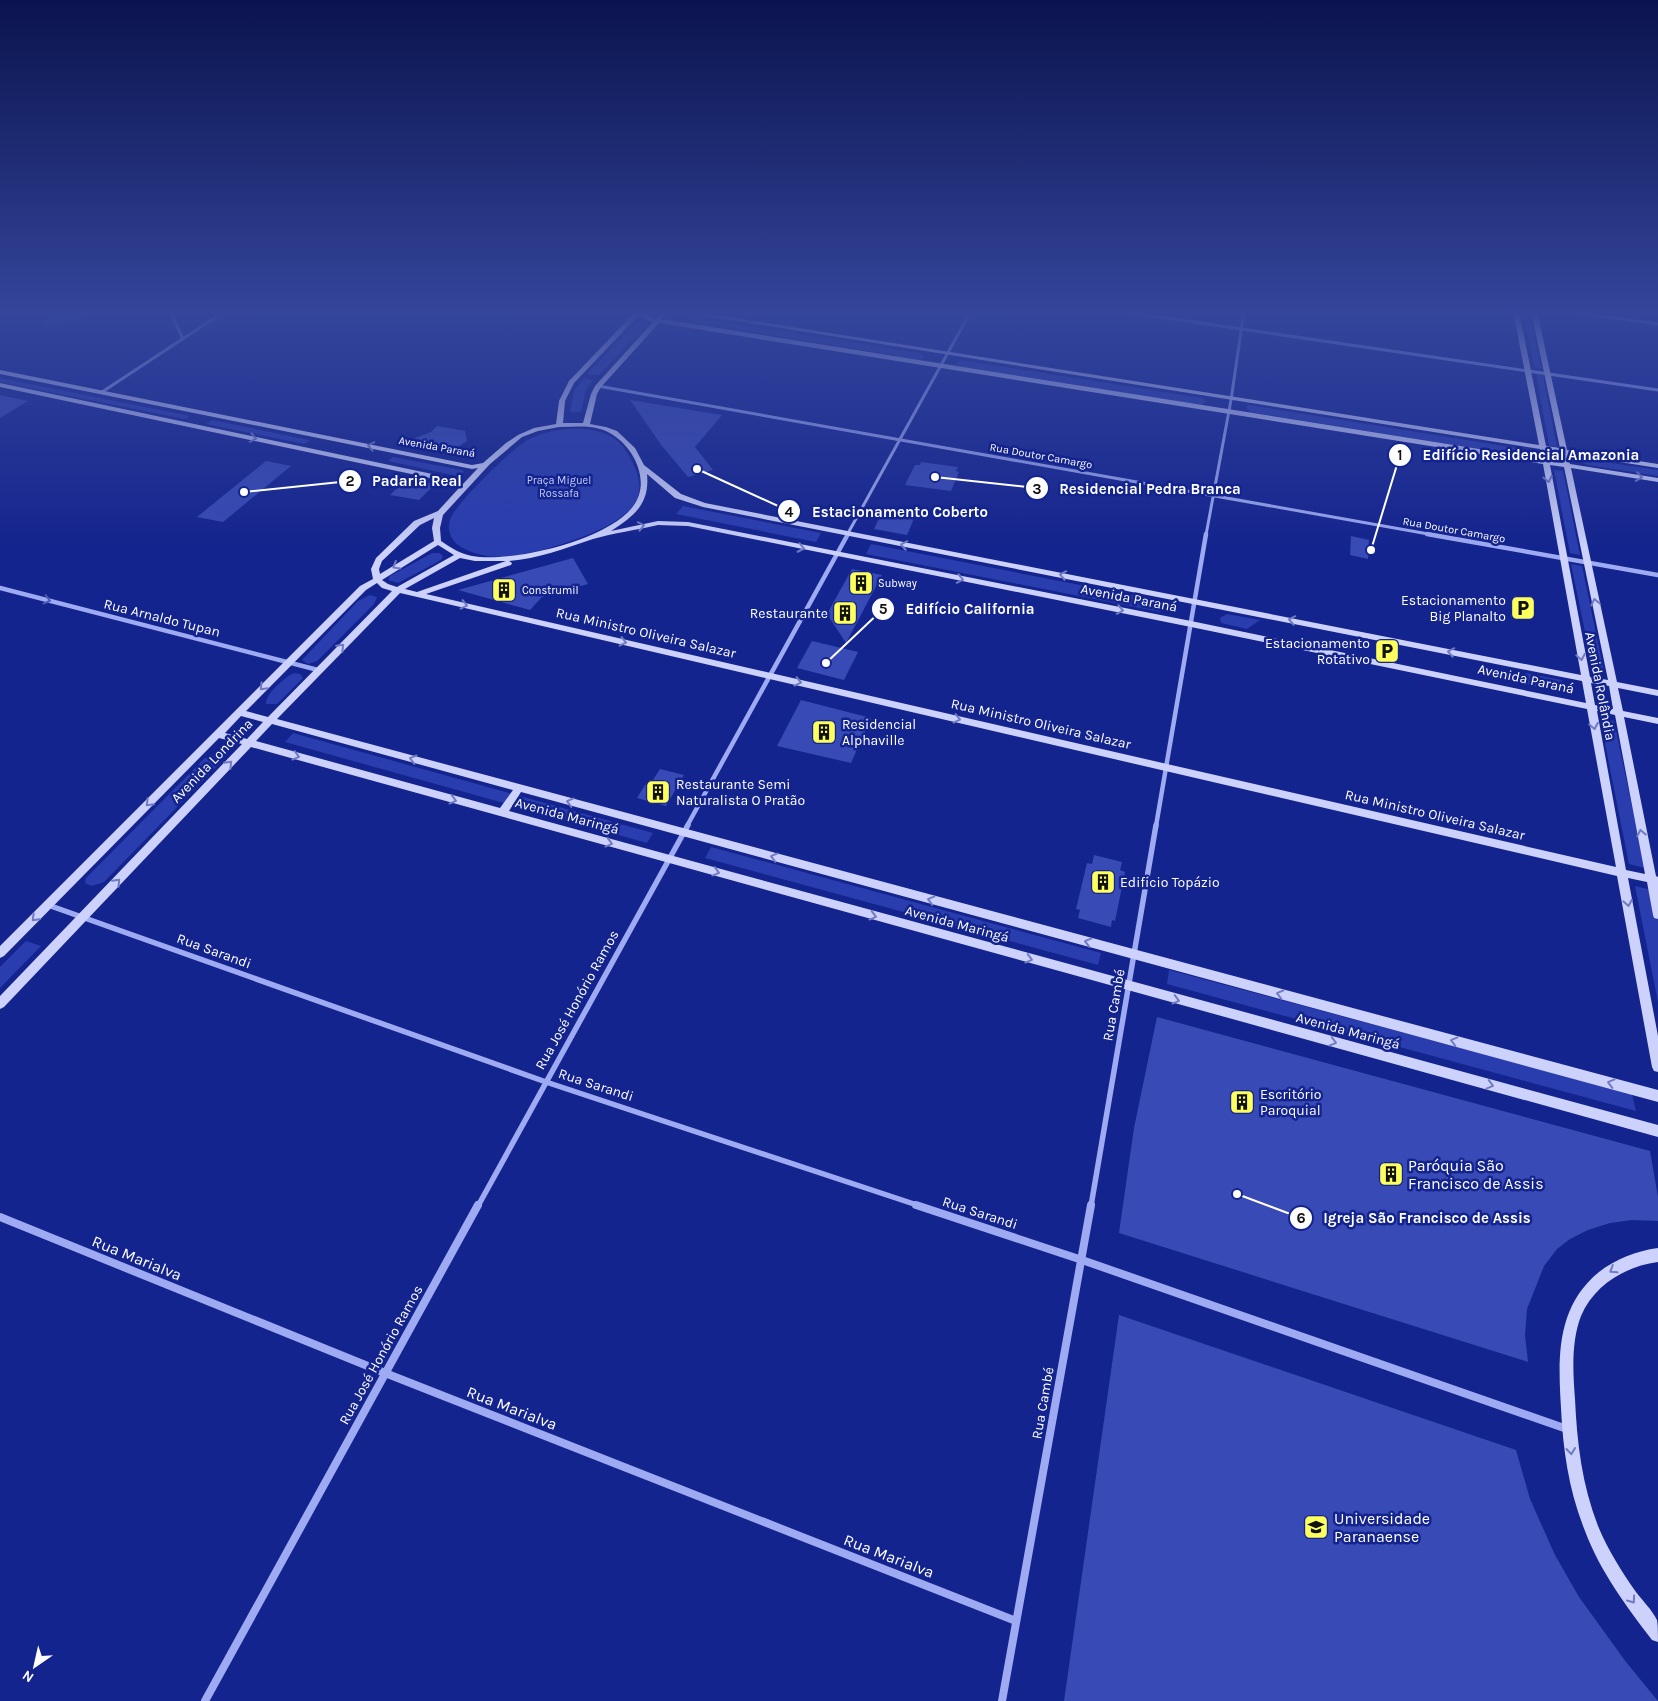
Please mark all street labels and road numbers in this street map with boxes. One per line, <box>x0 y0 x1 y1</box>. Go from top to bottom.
street label: Avenida Paraná <box>398 434 476 460</box>
street label: Rua Doutor Camargo <box>989 441 1093 471</box>
street label: Rua Doutor Camargo <box>1402 515 1506 545</box>
street label: Avenida Paraná <box>1079 580 1179 616</box>
street label: Rua Arnaldo Tupan <box>102 595 222 641</box>
street label: Rua Ministro Oliveira Salazar <box>554 604 739 662</box>
street label: Avenida Rolândia <box>1581 630 1619 742</box>
street label: Avenida Paraná <box>1476 660 1576 698</box>
street label: Rua Ministro Oliveira Salazar <box>949 695 1134 753</box>
street label: Avenida Londrina <box>168 715 256 807</box>
street label: Rua Ministro Oliveira Salazar <box>1343 786 1528 844</box>
street label: Avenida Maringá <box>513 794 621 838</box>
street label: Avenida Maringá <box>903 902 1011 946</box>
street label: Rua José Honório Ramos <box>532 927 622 1073</box>
street label: Rua Sarandi <box>174 930 254 972</box>
street label: Rua Cambé <box>1099 968 1129 1042</box>
street label: Avenida Maringá <box>1294 1009 1402 1053</box>
street label: Rua Sarandi <box>556 1065 636 1105</box>
street label: Rua Sarandi <box>940 1193 1020 1233</box>
street label: Rua Marialva <box>89 1231 185 1285</box>
street label: Rua José Honório Ramos <box>336 1282 426 1428</box>
street label: Rua Cambé <box>1028 1366 1058 1440</box>
street label: Rua Marialva <box>464 1382 560 1434</box>
street label: Rua Marialva <box>841 1530 937 1582</box>

